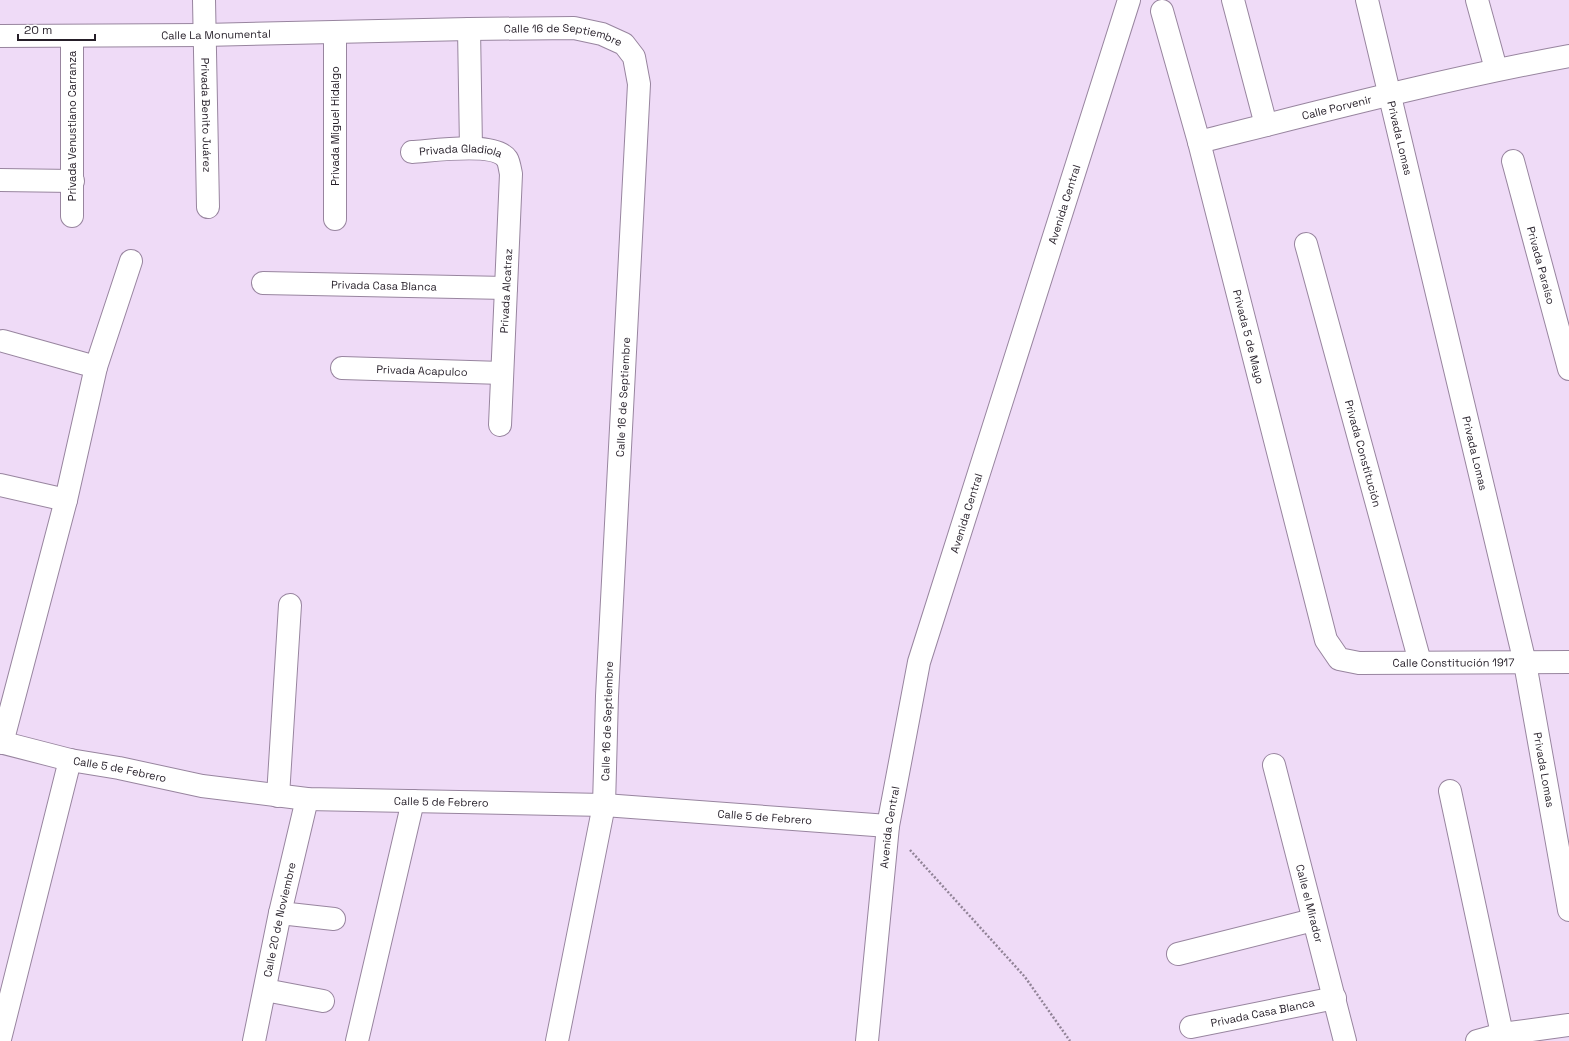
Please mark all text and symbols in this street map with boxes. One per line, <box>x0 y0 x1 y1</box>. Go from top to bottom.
scale bar <box>18 16 95 42</box>
street label: Calle 16 de Septiembre <box>504 21 624 49</box>
text: 20 m <box>24 22 52 38</box>
street label: Calle La Monumental <box>161 26 271 42</box>
street label: Privada Venustiano Carranza <box>65 50 79 201</box>
street label: Privada Benito Juárez <box>198 57 214 173</box>
street label: Privada Miguel Hidalgo <box>328 66 342 186</box>
street label: Calle Porvenir <box>1300 92 1373 123</box>
street label: Privada Lomas <box>1384 100 1416 177</box>
street label: Privada Gladiola <box>418 141 505 161</box>
street label: Avenida Central <box>1045 163 1083 246</box>
street label: Privada Paraíso <box>1524 225 1558 306</box>
street label: Privada Alcatraz <box>497 248 515 334</box>
street label: Privada Casa Blanca <box>331 277 438 294</box>
street label: Privada 5 de Mayo <box>1230 288 1267 385</box>
street label: Calle 16 de Septiembre <box>613 337 633 457</box>
street label: Privada Acapulco <box>376 362 468 379</box>
street label: Privada Constitución <box>1342 398 1384 508</box>
street label: Privada Lomas <box>1459 415 1491 492</box>
street label: Avenida Central <box>947 472 985 555</box>
street label: Calle Constitución 1917 <box>1393 655 1514 670</box>
street label: Calle 16 de Septiembre <box>598 661 616 781</box>
street label: Privada Lomas <box>1530 731 1558 809</box>
street label: Calle 5 de Febrero <box>72 754 168 785</box>
street label: Avenida Central <box>877 785 902 869</box>
street label: Calle 5 de Febrero <box>394 794 489 810</box>
street label: Calle 5 de Febrero <box>717 806 813 827</box>
street label: Calle 20 de Noviembre <box>260 861 299 978</box>
street label: Calle el Mirador <box>1293 863 1326 944</box>
street label: Privada Casa Blanca <box>1209 995 1317 1030</box>

